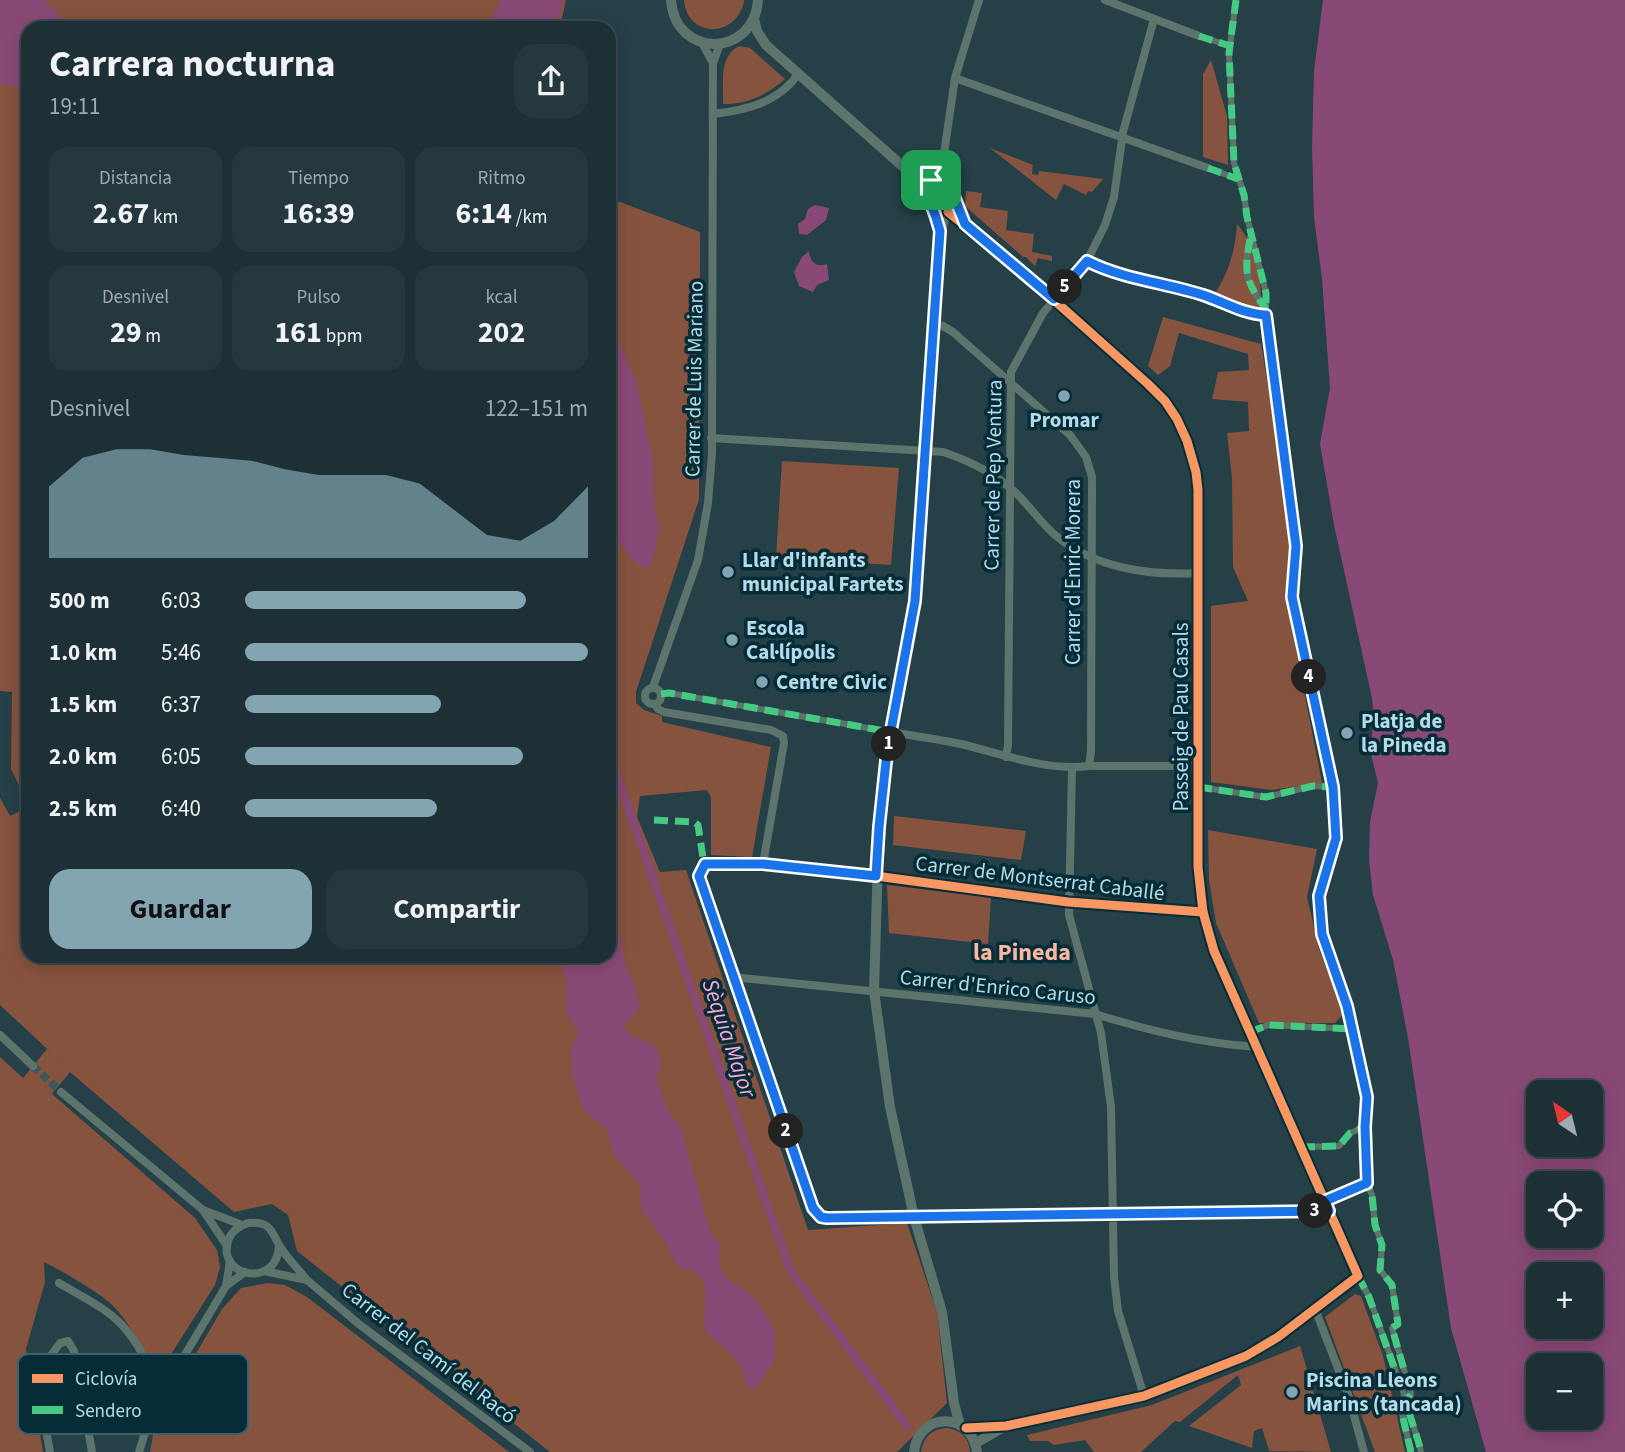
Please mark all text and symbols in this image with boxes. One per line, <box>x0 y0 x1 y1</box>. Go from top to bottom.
text: Carrera nocturna <box>49 37 336 91</box>
button: share <box>514 44 588 118</box>
text: 19:11 <box>49 90 100 123</box>
pin <box>901 150 961 210</box>
icon: arrive <box>912 161 950 199</box>
text: Distancia <box>99 165 172 192</box>
text: Tiempo <box>288 165 349 192</box>
text: Ritmo <box>478 165 525 192</box>
text: 2.67 <box>93 192 149 235</box>
text: 16:39 <box>282 192 355 235</box>
text: 6:14 <box>455 192 512 235</box>
text: km <box>149 204 178 231</box>
text: /km <box>512 204 548 231</box>
pin: 5 <box>1048 270 1082 304</box>
text: 5 <box>1059 273 1070 300</box>
street label: Carrer de Luis Mariano <box>677 281 711 477</box>
text: Desnivel <box>102 284 169 311</box>
text: Pulso <box>296 284 341 311</box>
text: kcal <box>486 284 517 311</box>
text: 29 <box>110 311 142 354</box>
text: 161 <box>274 311 322 354</box>
text: 202 <box>478 311 525 354</box>
text: m <box>142 323 161 350</box>
text: bpm <box>322 323 363 350</box>
street label: Carrer de Pep Ventura <box>976 379 1010 571</box>
marker: Promar <box>1056 388 1072 404</box>
text: Desnivel <box>49 392 130 425</box>
text: 122–151 m <box>485 392 588 425</box>
place label: Promar <box>1029 405 1100 435</box>
street label: Carrer d'Enric Morera <box>1058 479 1088 665</box>
place label: Llar d'infants municipal Fartets <box>742 545 904 599</box>
marker: Llar d'infants municipal Fartets <box>720 564 736 580</box>
text: 500 m <box>49 584 110 617</box>
text: 6:03 <box>161 584 201 617</box>
place label: Escola Cal·lípolis <box>746 613 835 667</box>
street label: Passeig de Pau Casals <box>1166 622 1196 812</box>
marker: Escola Cal·lípolis <box>724 632 740 648</box>
text: 1.0 km <box>49 636 117 669</box>
text: 5:46 <box>161 636 201 669</box>
pin: 4 <box>1292 660 1326 694</box>
text: 4 <box>1303 663 1314 690</box>
place label: Centre Civic <box>776 667 887 697</box>
marker: Centre Civic <box>754 674 770 690</box>
text: 1.5 km <box>49 688 117 721</box>
text: 6:37 <box>161 688 201 721</box>
place label: Platja de la Pineda <box>1361 706 1447 760</box>
marker: Platja de la Pineda <box>1339 725 1355 741</box>
pin: 1 <box>872 726 906 762</box>
text: 1 <box>883 730 894 757</box>
text: 2.0 km <box>49 740 117 773</box>
text: 6:05 <box>161 740 201 773</box>
text: 2.5 km <box>49 792 117 825</box>
text: 6:40 <box>161 792 201 825</box>
street label: Carrer de Montserrat Caballé <box>914 848 1166 908</box>
button: Guardar <box>49 869 312 949</box>
button: Compartir <box>326 869 588 949</box>
district label: la Pineda <box>973 935 1071 970</box>
street label: Carrer d'Enrico Caruso <box>899 962 1097 1012</box>
water label: Sèquia Major <box>693 974 765 1103</box>
north arrow <box>1526 1080 1603 1157</box>
map controls <box>1526 1080 1603 1430</box>
pin: 2 <box>768 1114 804 1148</box>
text: 2 <box>780 1117 791 1144</box>
button: locate <box>1526 1171 1603 1248</box>
pin: 3 <box>1298 1194 1332 1228</box>
text: 3 <box>1309 1197 1320 1224</box>
button: + <box>1526 1262 1603 1339</box>
street label: Carrer del Camí del Racó <box>335 1275 523 1431</box>
button: − <box>1526 1353 1603 1430</box>
legend <box>18 1354 248 1434</box>
place label: Piscina Lleons Marins (tancada) <box>1306 1365 1462 1419</box>
text: Ciclovía <box>75 1366 137 1393</box>
marker: Piscina Lleons Marins (tancada) <box>1284 1384 1300 1400</box>
text: Sendero <box>75 1398 142 1425</box>

